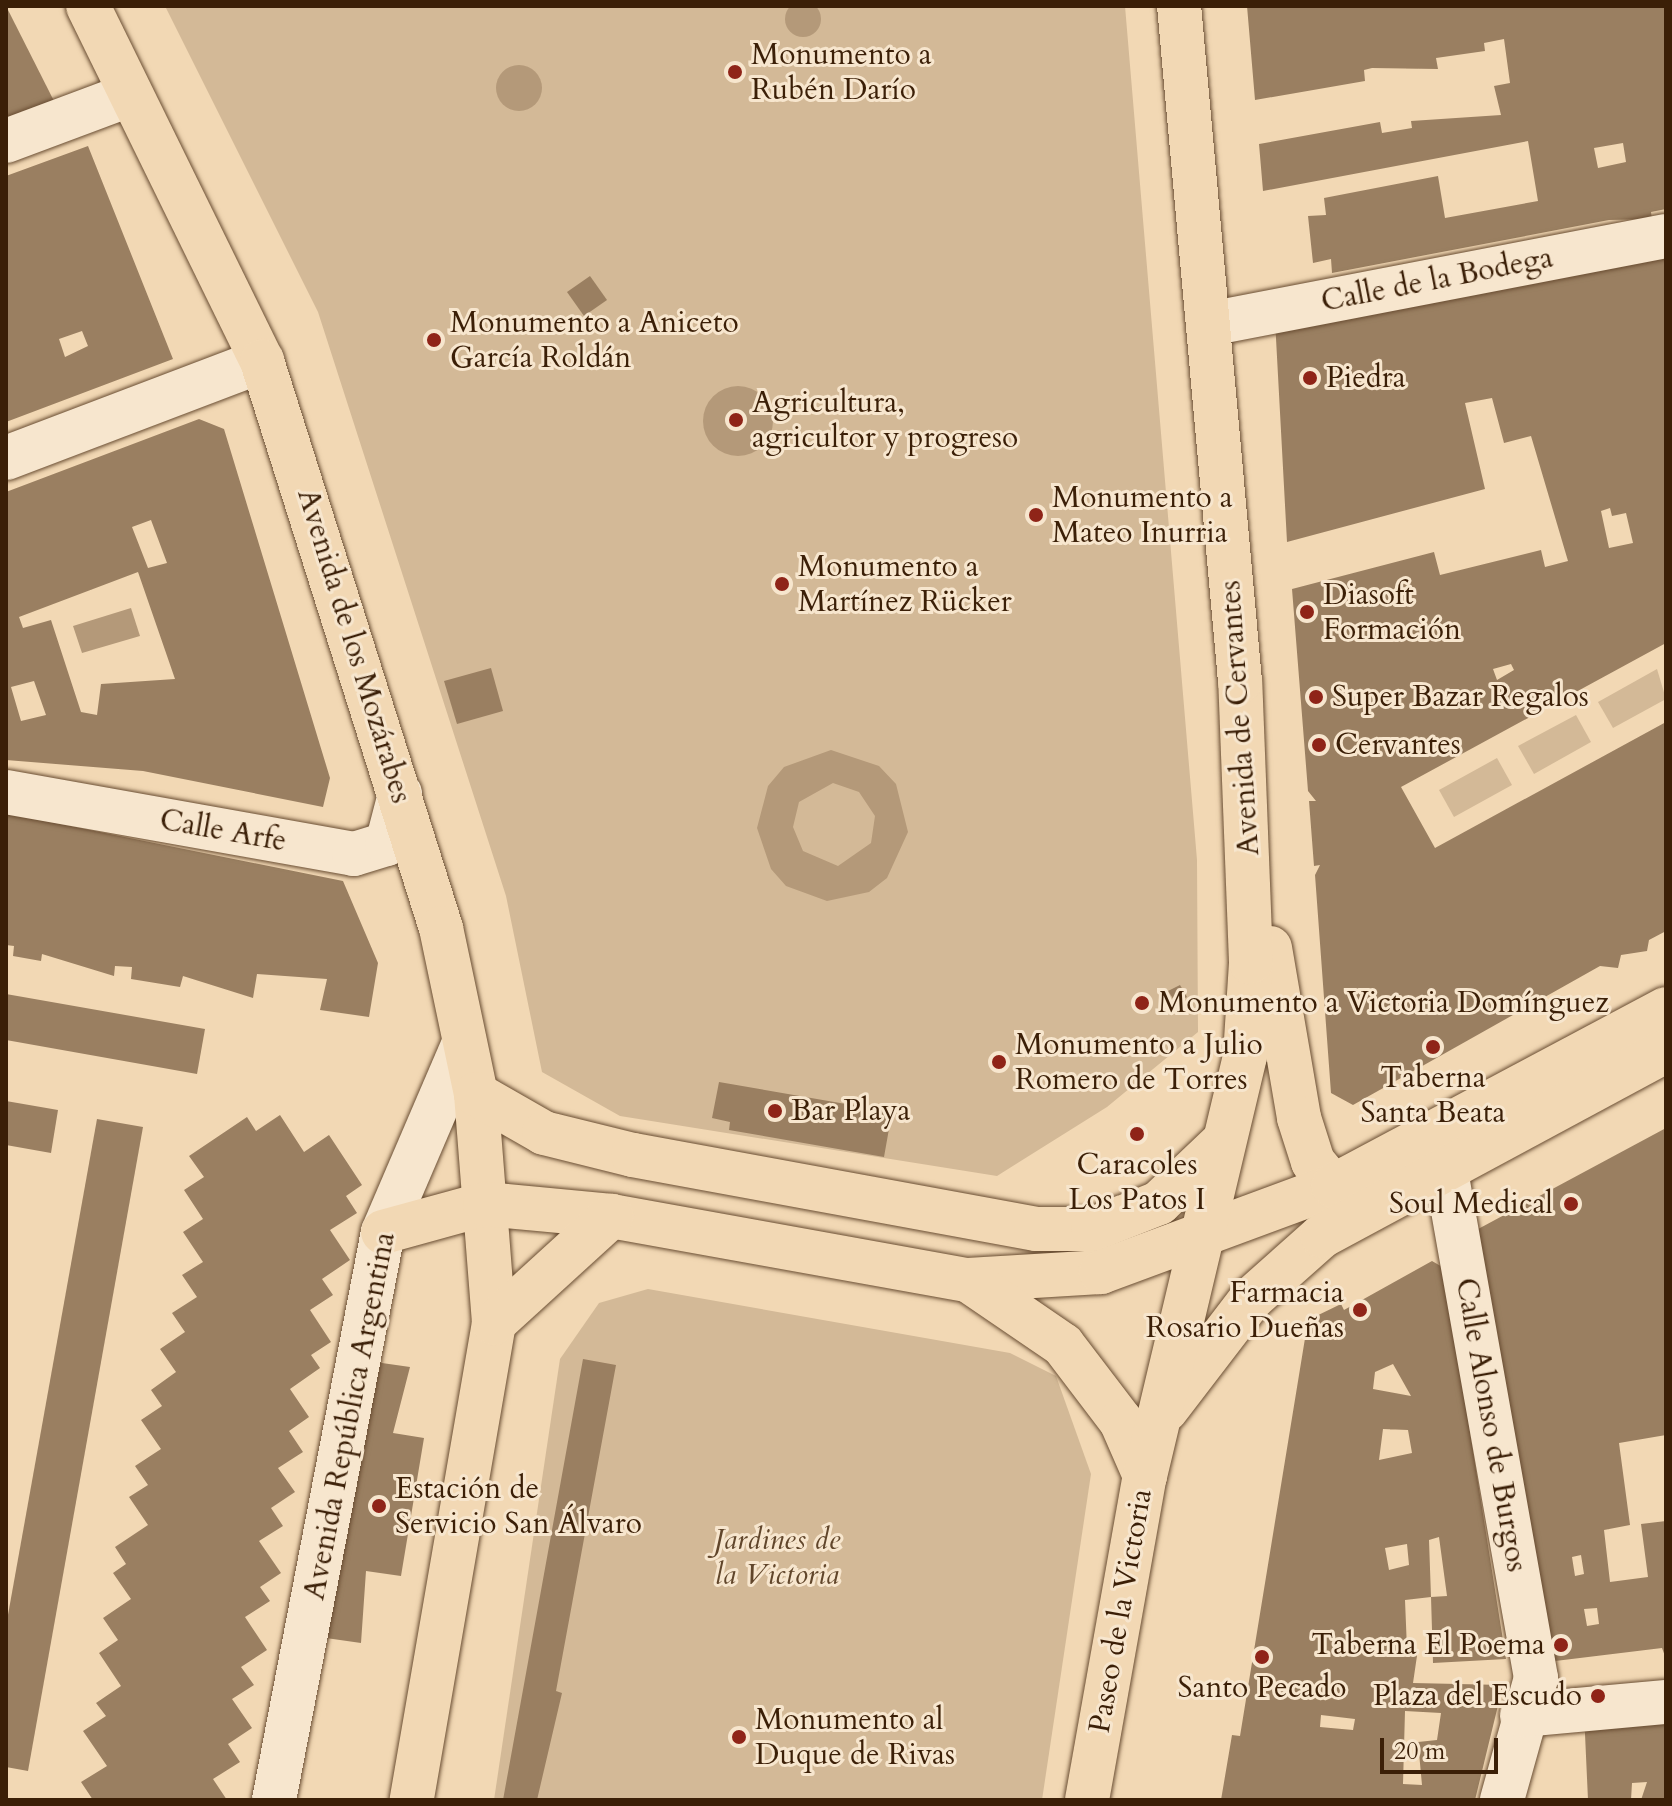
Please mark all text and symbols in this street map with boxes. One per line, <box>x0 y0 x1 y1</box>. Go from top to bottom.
place label: Monumento a Rubén Darío <box>751 37 932 108</box>
marker: Monumento a Rubén Darío <box>726 63 744 81</box>
street label: Calle de la Bodega <box>1318 240 1556 320</box>
place label: Monumento a Aniceto García Roldán <box>450 305 739 376</box>
marker: Monumento a Aniceto García Roldán <box>425 331 443 349</box>
place label: Piedra <box>1326 360 1406 396</box>
marker: Piedra <box>1301 369 1319 387</box>
place label: Agricultura, agricultor y progreso <box>752 385 1018 456</box>
marker: Agricultura, agricultor y progreso <box>727 411 745 429</box>
place label: Monumento a Mateo Inurria <box>1052 480 1233 550</box>
street label: Avenida de los Mozárabes <box>289 485 419 807</box>
marker: Monumento a Mateo Inurria <box>1027 506 1045 524</box>
place label: Monumento a Martínez Rücker <box>798 549 1012 620</box>
marker: Monumento a Martínez Rücker <box>773 575 791 593</box>
place label: Diasoft Formación <box>1323 577 1461 648</box>
street label: Avenida de Cervantes <box>1212 579 1268 857</box>
marker: Diasoft Formación <box>1298 603 1316 621</box>
place label: Super Bazar Regalos <box>1332 679 1589 715</box>
marker: Super Bazar Regalos <box>1307 688 1325 706</box>
place label: Cervantes <box>1335 727 1461 763</box>
marker: Cervantes <box>1310 736 1328 754</box>
street label: Calle Arfe <box>157 802 289 860</box>
place label: Monumento a Victoria Domínguez <box>1158 985 1609 1021</box>
marker: Monumento a Victoria Domínguez <box>1133 994 1151 1012</box>
place label: Monumento a Julio Romero de Torres <box>1015 1027 1263 1098</box>
marker: Taberna Santa Beata <box>1424 1038 1442 1056</box>
marker: Monumento a Julio Romero de Torres <box>990 1053 1008 1071</box>
place label: Taberna Santa Beata <box>1361 1060 1505 1130</box>
place label: Bar Playa <box>791 1093 911 1129</box>
marker: Bar Playa <box>766 1102 784 1120</box>
marker: Caracoles Los Patos I <box>1128 1125 1146 1143</box>
place label: Caracoles Los Patos I <box>1068 1147 1206 1218</box>
place label: Soul Medical <box>1389 1186 1553 1222</box>
marker: Soul Medical <box>1560 1193 1582 1215</box>
street label: Avenida República Argentina <box>297 1229 403 1603</box>
place label: Farmacia Rosario Dueñas <box>1146 1275 1344 1346</box>
street label: Calle Alonso de Burgos <box>1447 1275 1535 1575</box>
marker: Farmacia Rosario Dueñas <box>1351 1301 1369 1319</box>
place label: Estación de Servicio San Álvaro <box>395 1471 642 1542</box>
street label: Paseo de la Victoria <box>1082 1486 1160 1736</box>
marker: Estación de Servicio San Álvaro <box>370 1497 388 1515</box>
park label: Jardines de la Victoria <box>714 1522 840 1592</box>
place label: Taberna El Poema <box>1311 1627 1545 1663</box>
marker: Taberna El Poema <box>1552 1636 1570 1654</box>
marker: Santo Pecado <box>1253 1648 1271 1666</box>
place label: Santo Pecado <box>1178 1670 1346 1706</box>
place label: Plaza del Escudo <box>1373 1678 1582 1714</box>
marker: Plaza del Escudo <box>1589 1687 1607 1705</box>
place label: Monumento al Duque de Rivas <box>755 1702 955 1772</box>
scale bar <box>1384 1722 1502 1772</box>
marker: Monumento al Duque de Rivas <box>730 1728 748 1746</box>
text: 20 m <box>1394 1735 1445 1768</box>

